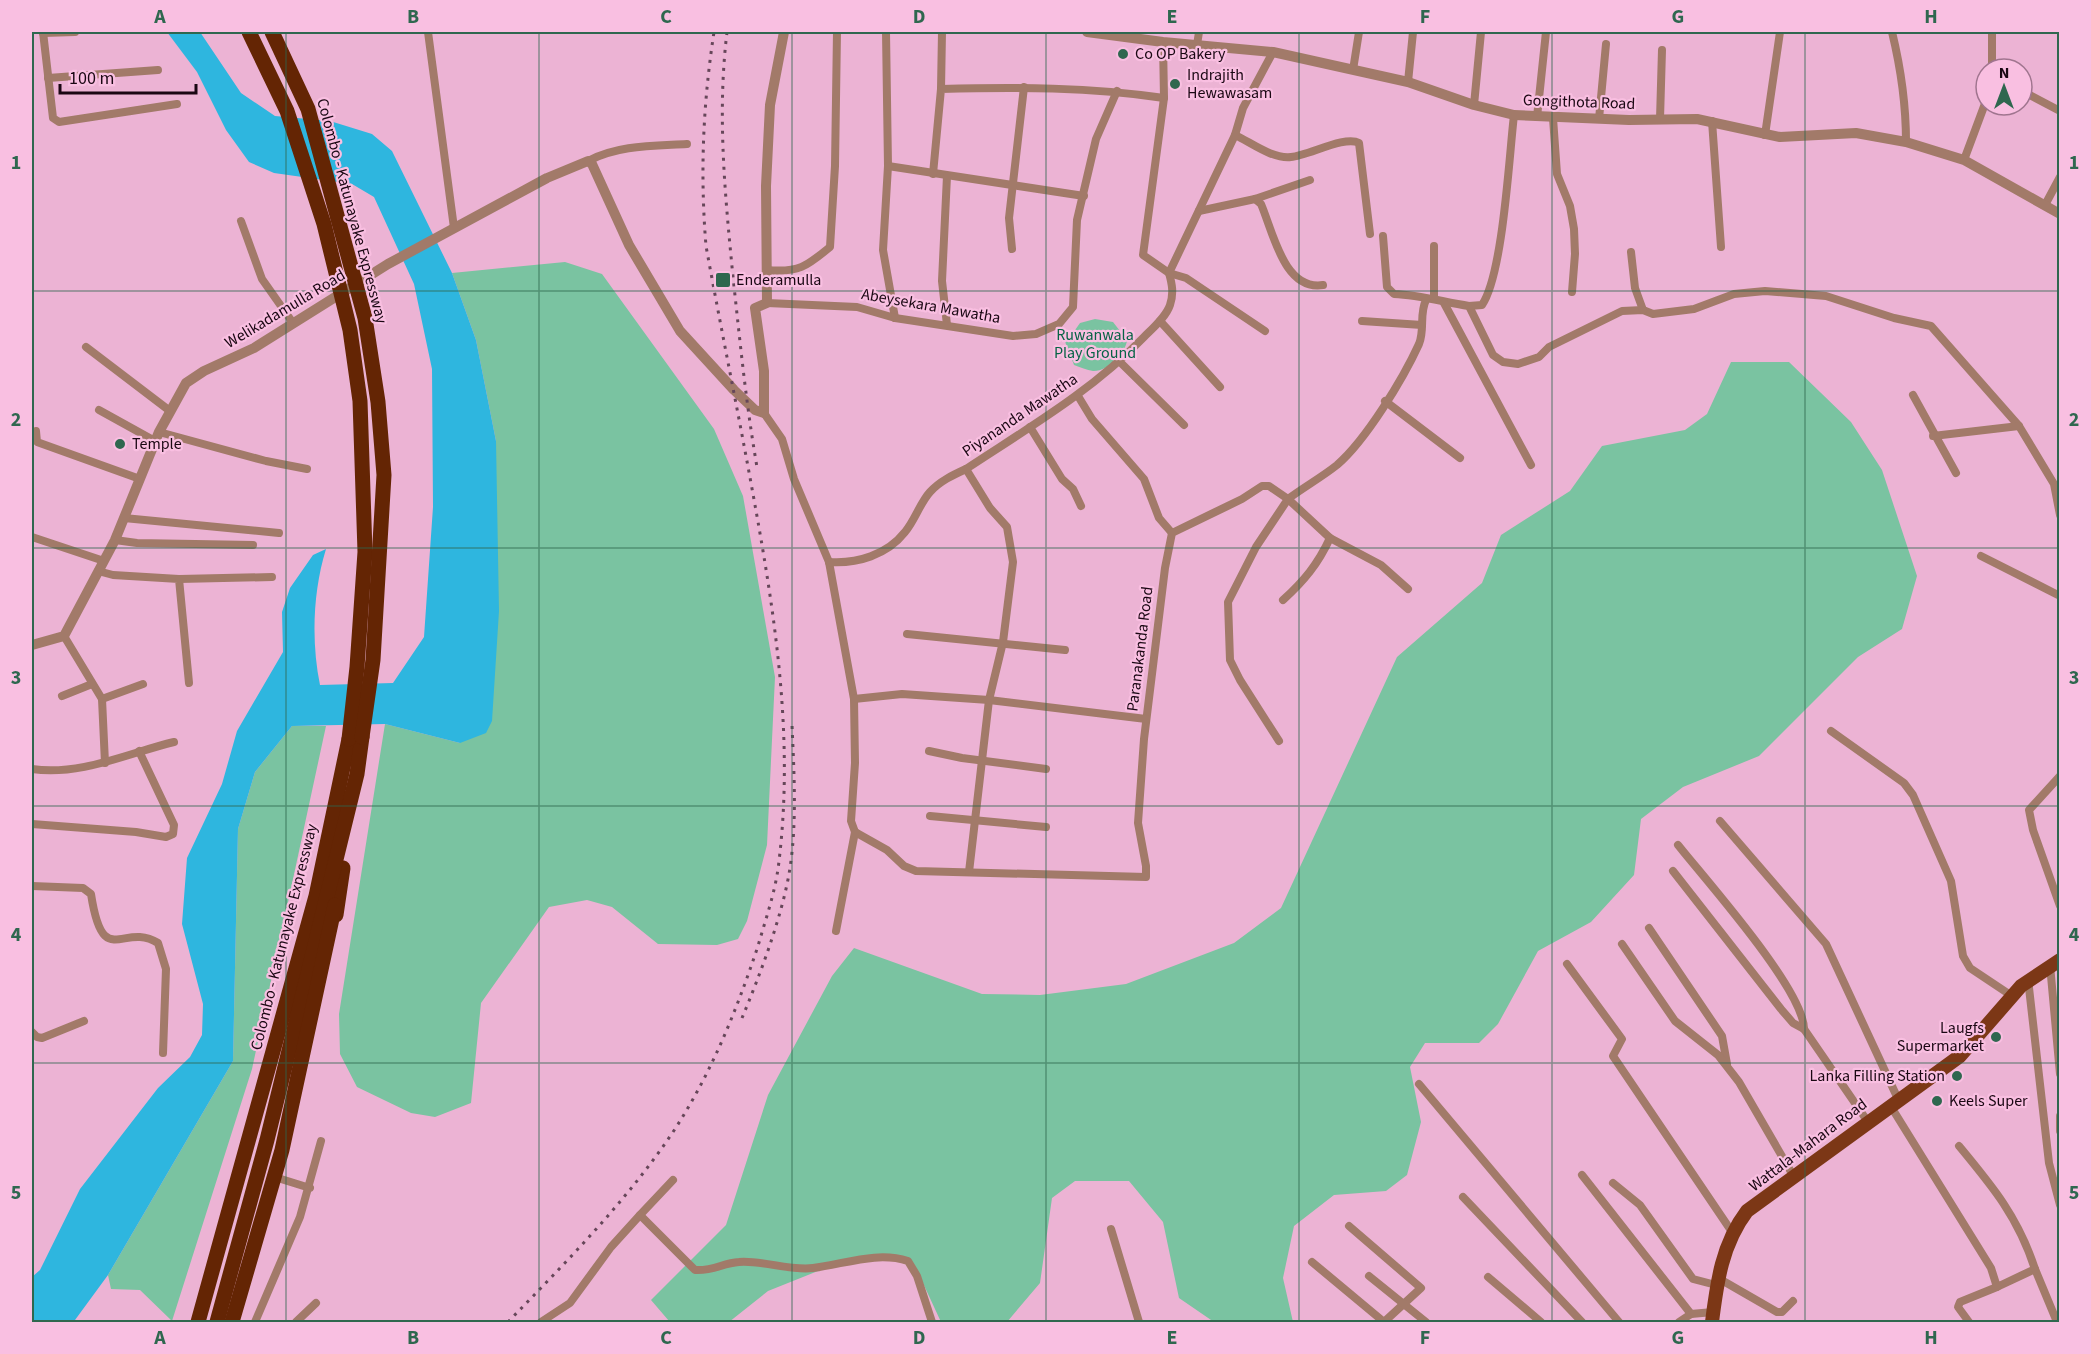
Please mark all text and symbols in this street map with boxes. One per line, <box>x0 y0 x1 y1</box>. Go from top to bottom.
text: A <box>153 3 166 31</box>
text: B <box>407 3 419 31</box>
text: C <box>660 3 672 31</box>
text: D <box>913 3 925 31</box>
text: E <box>1167 3 1177 31</box>
text: F <box>1420 3 1430 31</box>
text: G <box>1672 3 1684 31</box>
text: H <box>1924 3 1938 31</box>
place label: Co OP Bakery <box>1135 43 1226 65</box>
marker: Co OP Bakery <box>1116 47 1130 61</box>
scale bar <box>60 57 196 95</box>
north arrow <box>1974 57 2034 117</box>
text: N <box>1999 62 2009 84</box>
place label: Indrajith Hewawasam <box>1187 64 1272 104</box>
text: 100 m <box>69 66 114 91</box>
marker: Indrajith Hewawasam <box>1168 77 1182 91</box>
street label: Gongithota Road <box>1522 89 1636 115</box>
street label: Colombo - Katunayake Expressway <box>311 96 393 327</box>
text: 1 <box>11 149 21 177</box>
text: 1 <box>2069 149 2079 177</box>
street label: Welikadamulla Road <box>221 264 349 354</box>
place label: Enderamulla <box>736 269 821 291</box>
marker: Enderamulla <box>714 271 732 289</box>
street label: Abeysekara Mawatha <box>860 283 1002 329</box>
park label: Ruwanwala Play Ground <box>1054 324 1136 364</box>
street label: Piyananda Mawatha <box>958 368 1082 462</box>
text: 2 <box>11 406 21 434</box>
text: 2 <box>2069 406 2079 434</box>
place label: Temple <box>132 433 182 455</box>
marker: Temple <box>113 437 127 451</box>
street label: Paranakanda Road <box>1121 585 1159 713</box>
text: 3 <box>11 664 21 692</box>
text: 3 <box>2069 664 2079 692</box>
street label: Colombo - Katunayake Expressway <box>245 821 323 1052</box>
text: 4 <box>11 921 22 949</box>
text: 4 <box>2069 921 2080 949</box>
place label: Laugfs Supermarket <box>1897 1017 1985 1057</box>
marker: Laugfs Supermarket <box>1989 1030 2003 1044</box>
place label: Lanka Filling Station <box>1810 1065 1945 1087</box>
marker: Lanka Filling Station <box>1950 1069 1964 1083</box>
place label: Keels Super <box>1949 1090 2028 1112</box>
street label: Wattala-Mahara Road <box>1744 1093 1872 1197</box>
marker: Keels Super <box>1930 1094 1944 1108</box>
text: 5 <box>11 1179 21 1207</box>
text: 5 <box>2069 1179 2079 1207</box>
text: A <box>153 1324 166 1352</box>
text: B <box>407 1324 419 1352</box>
text: C <box>660 1324 672 1352</box>
text: D <box>913 1324 925 1352</box>
text: E <box>1167 1324 1177 1352</box>
text: F <box>1420 1324 1430 1352</box>
text: G <box>1672 1324 1684 1352</box>
text: H <box>1924 1324 1938 1352</box>

